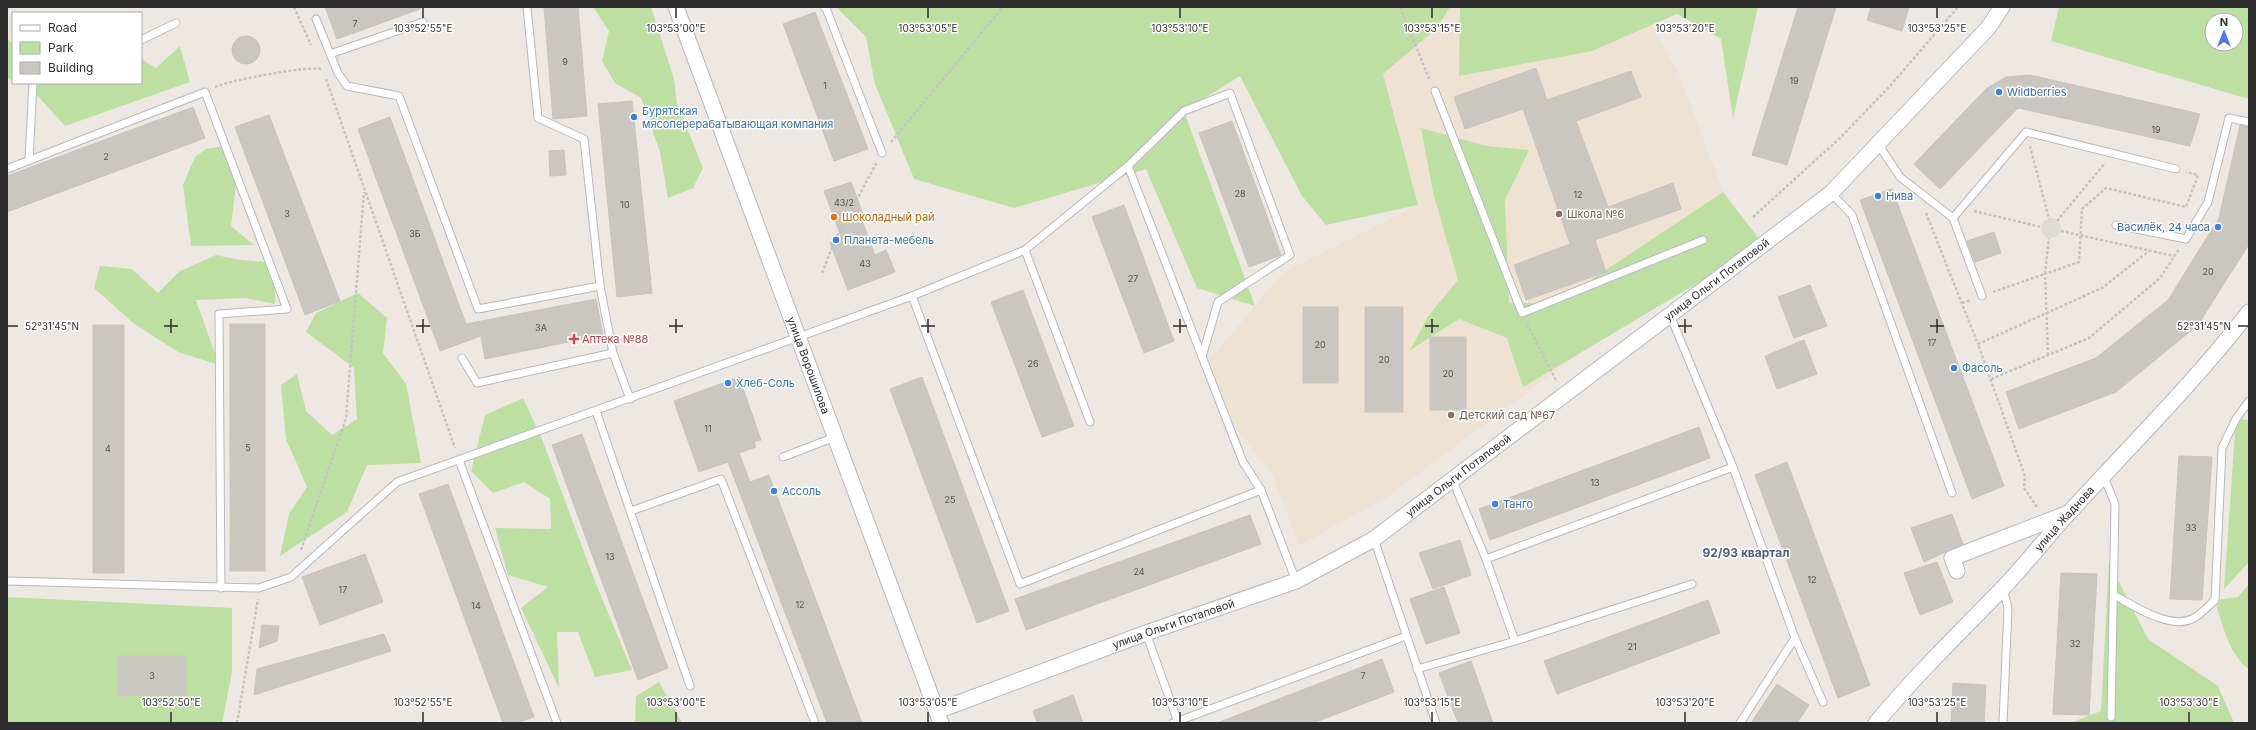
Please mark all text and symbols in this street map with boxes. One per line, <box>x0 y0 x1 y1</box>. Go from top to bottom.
legend <box>12 12 142 84</box>
north arrow <box>2204 12 2244 52</box>
text: N <box>2220 15 2228 29</box>
house number: 7 <box>352 18 358 29</box>
text: Road <box>48 20 77 35</box>
text: 103°52'55"E <box>394 22 452 34</box>
text: 103°53'00"E <box>646 22 706 34</box>
text: 103°53'05"E <box>898 22 958 34</box>
text: 103°53'10"E <box>1151 22 1209 34</box>
text: 103°53'15"E <box>1403 22 1461 34</box>
text: 103°53'20"E <box>1655 22 1715 34</box>
text: 103°53'25"E <box>1907 22 1967 34</box>
text: Park <box>48 40 74 55</box>
house number: 9 <box>562 56 568 67</box>
text: Building <box>48 60 93 75</box>
house number: 19 <box>1789 75 1799 86</box>
house number: 1 <box>823 80 827 91</box>
place label: Wildberries <box>2007 85 2067 99</box>
marker: Wildberries <box>1994 87 2004 97</box>
place label: Бурятская мясоперерабатывающая компания <box>642 104 833 131</box>
marker: Бурятская мясоперерабатывающая компания <box>629 112 639 122</box>
house number: 19 <box>2151 124 2161 135</box>
house number: 2 <box>103 151 109 162</box>
house number: 28 <box>1234 188 1246 199</box>
house number: 12 <box>1573 189 1583 200</box>
place label: Нива <box>1886 189 1913 203</box>
marker: Нива <box>1873 191 1883 201</box>
house number: 43/2 <box>834 197 854 208</box>
house number: 10 <box>620 199 630 210</box>
place label: Школа №6 <box>1567 207 1624 221</box>
house number: 3 <box>284 208 290 219</box>
marker: Школа №6 <box>1554 209 1564 219</box>
place label: Шоколадный рай <box>842 210 935 224</box>
marker: Шоколадный рай <box>829 212 839 222</box>
place label: Василёк, 24 часа <box>2117 220 2210 234</box>
marker: Василёк, 24 часа <box>2213 222 2223 232</box>
house number: 3Б <box>409 228 421 239</box>
place label: Планета-мебель <box>844 233 934 247</box>
marker: Планета-мебель <box>831 235 841 245</box>
street label: улица Ольги Потаповой <box>1661 235 1772 324</box>
house number: 43 <box>859 258 871 269</box>
house number: 20 <box>2202 266 2214 277</box>
house number: 27 <box>1128 273 1138 284</box>
street label: улица Ворошилова <box>784 315 833 416</box>
text: 52°31'45"N <box>25 320 79 332</box>
text: 52°31'45"N <box>2177 320 2231 332</box>
house number: 3А <box>535 322 547 333</box>
place label: Аптека №88 <box>582 332 648 346</box>
marker: Аптека №88 <box>569 334 579 344</box>
house number: 17 <box>1928 337 1936 348</box>
house number: 20 <box>1314 339 1326 350</box>
house number: 20 <box>1378 354 1390 365</box>
house number: 26 <box>1027 358 1039 369</box>
place label: Фасоль <box>1962 361 2003 375</box>
marker: Фасоль <box>1949 363 1959 373</box>
house number: 20 <box>1442 368 1454 379</box>
place label: Хлеб-Соль <box>736 376 795 390</box>
marker: Хлеб-Соль <box>723 378 733 388</box>
place label: Детский сад №67 <box>1459 408 1555 422</box>
marker: Детский сад №67 <box>1446 410 1456 420</box>
house number: 11 <box>704 423 712 434</box>
street label: улица Ольги Потаповой <box>1403 431 1514 520</box>
house number: 5 <box>245 442 251 453</box>
house number: 4 <box>105 443 111 454</box>
house number: 13 <box>1590 477 1600 488</box>
street label: улица Жаднова <box>2031 483 2097 554</box>
place label: Ассоль <box>782 484 821 498</box>
marker: Ассоль <box>769 486 779 496</box>
house number: 25 <box>945 494 955 505</box>
place label: Танго <box>1503 497 1534 511</box>
marker: Танго <box>1490 499 1500 509</box>
house number: 33 <box>2185 522 2197 533</box>
district label: 92/93 квартал <box>1702 545 1790 560</box>
house number: 13 <box>605 551 615 562</box>
house number: 24 <box>1133 566 1145 577</box>
house number: 12 <box>1807 574 1817 585</box>
house number: 17 <box>339 584 347 595</box>
street label: улица Ольги Потаповой <box>1110 596 1236 652</box>
house number: 12 <box>795 599 805 610</box>
house number: 14 <box>471 600 481 611</box>
house number: 32 <box>2069 638 2081 649</box>
house number: 21 <box>1627 641 1637 652</box>
house number: 3 <box>149 670 155 681</box>
house number: 7 <box>1360 670 1366 681</box>
text: 103°52'50"E <box>141 696 201 708</box>
text: 103°52'55"E <box>394 696 452 708</box>
text: 103°53'00"E <box>646 696 706 708</box>
text: 103°53'05"E <box>898 696 958 708</box>
text: 103°53'10"E <box>1151 696 1209 708</box>
text: 103°53'15"E <box>1403 696 1461 708</box>
text: 103°53'20"E <box>1655 696 1715 708</box>
text: 103°53'25"E <box>1907 696 1967 708</box>
text: 103°53'30"E <box>2159 696 2219 708</box>

